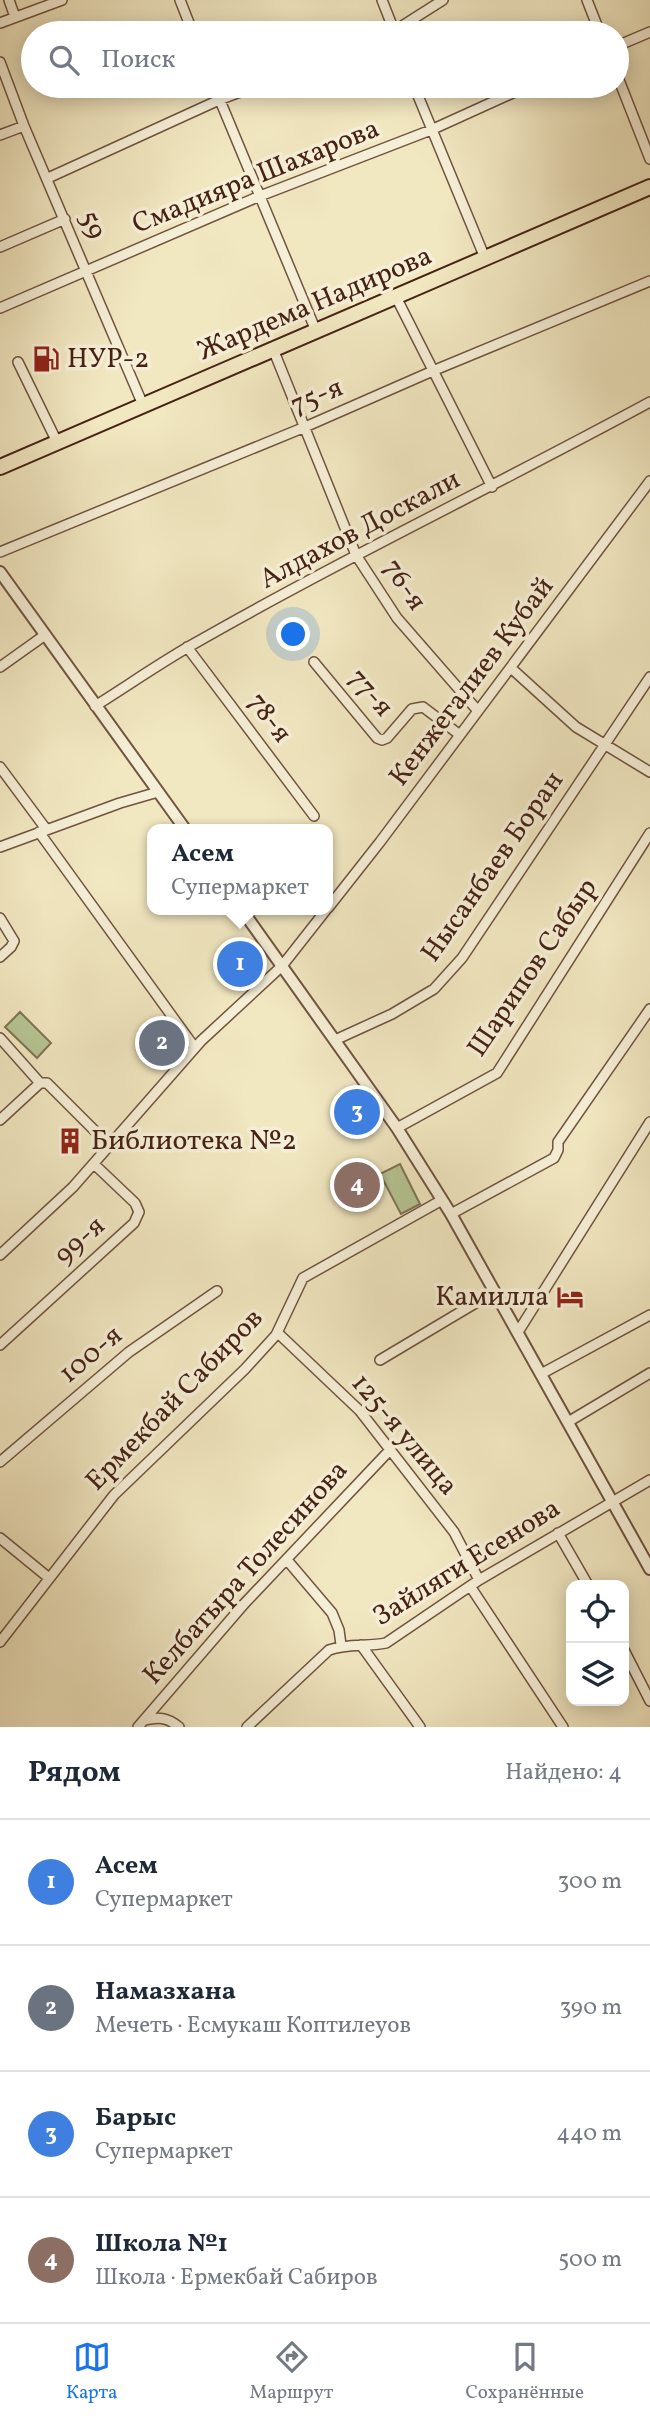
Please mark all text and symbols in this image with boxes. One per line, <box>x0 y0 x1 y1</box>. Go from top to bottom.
search box <box>21 21 629 98</box>
icon: search <box>45 41 83 79</box>
text: Поиск <box>101 42 175 78</box>
street label: Смадияра Шахарова <box>127 110 385 244</box>
street label: 59 <box>69 205 115 245</box>
street label: Жардема Надирова <box>192 237 438 371</box>
place label: НУР-2 <box>67 340 149 379</box>
fuel station icon: НУР-2 <box>31 344 61 374</box>
street label: 75-я <box>285 369 349 425</box>
street label: Алдахов Доскали <box>253 461 467 599</box>
street label: 76-я <box>372 551 436 619</box>
street label: Кенжегалиев Кубай <box>380 569 564 795</box>
your location <box>276 617 310 651</box>
street label: 77-я <box>338 660 402 726</box>
street label: 78-я <box>237 685 301 751</box>
street label: Нысанбаев Боран <box>412 764 574 970</box>
popup <box>147 824 333 915</box>
text: Асем <box>171 836 234 872</box>
street label: Шарипов Сабыр <box>459 871 607 1065</box>
text: Супермаркет <box>171 872 309 904</box>
pin: 1 <box>217 938 263 990</box>
pin: 2 <box>139 1017 185 1069</box>
pin: 3 <box>334 1086 380 1138</box>
place label: Библиотека №2 <box>91 1122 297 1161</box>
building icon: Библиотека №2 <box>55 1126 85 1156</box>
pin: 4 <box>334 1159 380 1211</box>
street label: 99-я <box>46 1208 114 1274</box>
place label: Камилла <box>435 1278 549 1317</box>
hotel icon: Камилла <box>555 1282 585 1312</box>
street label: Ермекбай Сабиров <box>77 1300 273 1500</box>
street label: 100-я <box>51 1317 131 1393</box>
street label: 125-я улица <box>341 1366 467 1504</box>
street label: Келбатыра Толесинова <box>134 1452 358 1694</box>
street label: Зайляги Есенова <box>366 1490 568 1636</box>
map controls <box>566 1580 629 1706</box>
button: locate <box>566 1580 629 1643</box>
button: layers <box>566 1643 629 1706</box>
text: Рядом <box>28 1752 121 1794</box>
text: Найдено: 4 <box>505 1757 622 1789</box>
text: Асем <box>95 1848 158 1884</box>
text: 1 <box>46 1866 56 1898</box>
text: 300 m <box>558 1866 622 1898</box>
text: Супермаркет <box>95 1884 233 1916</box>
text: Намазхана <box>95 1974 236 2010</box>
text: 2 <box>45 1992 57 2024</box>
text: 390 m <box>559 1992 622 2024</box>
text: Мечеть · Есмукаш Коптилеуов <box>95 2010 411 2042</box>
text: Барыс <box>95 2100 176 2136</box>
text: 3 <box>45 2118 57 2150</box>
text: 440 m <box>556 2118 622 2150</box>
text: Супермаркет <box>95 2136 233 2168</box>
text: Школа №1 <box>95 2226 228 2262</box>
text: 4 <box>44 2244 58 2276</box>
text: 500 m <box>558 2244 622 2276</box>
text: Школа · Ермекбай Сабиров <box>95 2262 378 2294</box>
tab: Карта <box>66 2338 118 2406</box>
tab: Маршрут <box>250 2338 333 2406</box>
tab: Сохранённые <box>465 2338 584 2406</box>

